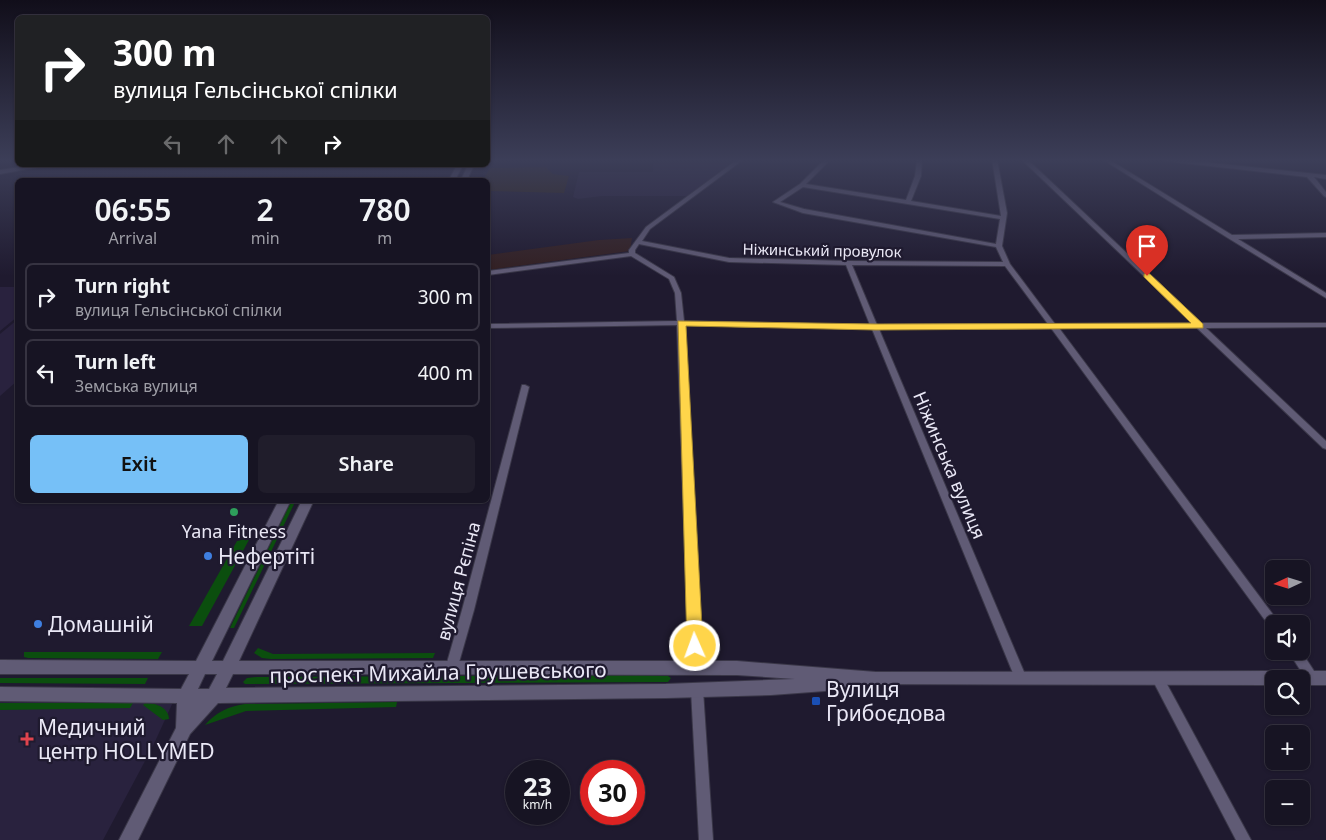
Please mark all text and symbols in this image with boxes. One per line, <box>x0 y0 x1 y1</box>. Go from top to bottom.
text: 300 m <box>113 29 216 76</box>
icon: right <box>30 35 95 100</box>
text: вулиця Гельсінської спілки <box>113 74 398 104</box>
icon: left <box>159 130 187 158</box>
icon: ahead <box>212 130 240 158</box>
icon: ahead <box>265 130 293 158</box>
icon: right <box>318 130 346 158</box>
text: 06:55 <box>94 189 171 230</box>
text: 2 <box>257 189 274 230</box>
text: 780 <box>359 189 411 230</box>
pin <box>1126 225 1168 276</box>
text: Arrival <box>108 227 157 249</box>
text: min <box>251 227 280 249</box>
text: m <box>377 227 392 249</box>
icon: arrive <box>1133 232 1161 260</box>
street label: Ніжинський провулок <box>742 239 902 261</box>
text: Turn right <box>75 273 170 299</box>
icon: right <box>32 283 60 311</box>
text: 300 m <box>418 284 473 310</box>
text: вулиця Гельсінської спілки <box>75 299 282 321</box>
text: Turn left <box>75 349 156 375</box>
icon: left <box>32 359 60 387</box>
text: 400 m <box>418 360 473 386</box>
text: Земська вулиця <box>75 375 198 397</box>
street label: Ніжинська вулиця <box>908 388 992 542</box>
button: Exit <box>30 435 248 493</box>
button: Share <box>258 435 475 493</box>
marker: Yana Fitness <box>228 506 240 518</box>
place label: Yana Fitness <box>182 519 286 543</box>
street label: вулиця Рєпіна <box>431 519 485 643</box>
place label: Нефертіті <box>218 542 315 570</box>
marker: Нефертіті <box>202 550 214 562</box>
north arrow <box>1265 560 1310 605</box>
map controls <box>1265 560 1310 825</box>
place label: Домашній <box>48 610 154 638</box>
button: sound <box>1265 615 1310 660</box>
marker: Домашній <box>32 618 44 630</box>
position arrow <box>668 619 720 671</box>
street label: проспект Михайла Грушевського <box>269 655 607 689</box>
button: search <box>1265 670 1310 715</box>
place label: Вулиця Грибоєдова <box>826 675 946 727</box>
marker: Вулиця Грибоєдова <box>810 695 822 707</box>
place label: Медичний центр HOLLYMED <box>38 713 215 765</box>
button: + <box>1265 725 1310 770</box>
marker: Медичний центр HOLLYMED <box>20 732 34 746</box>
speed limit sign: 30 <box>580 760 645 825</box>
text: 23 <box>523 769 552 803</box>
button: − <box>1265 780 1310 825</box>
text: km/h <box>523 796 552 813</box>

